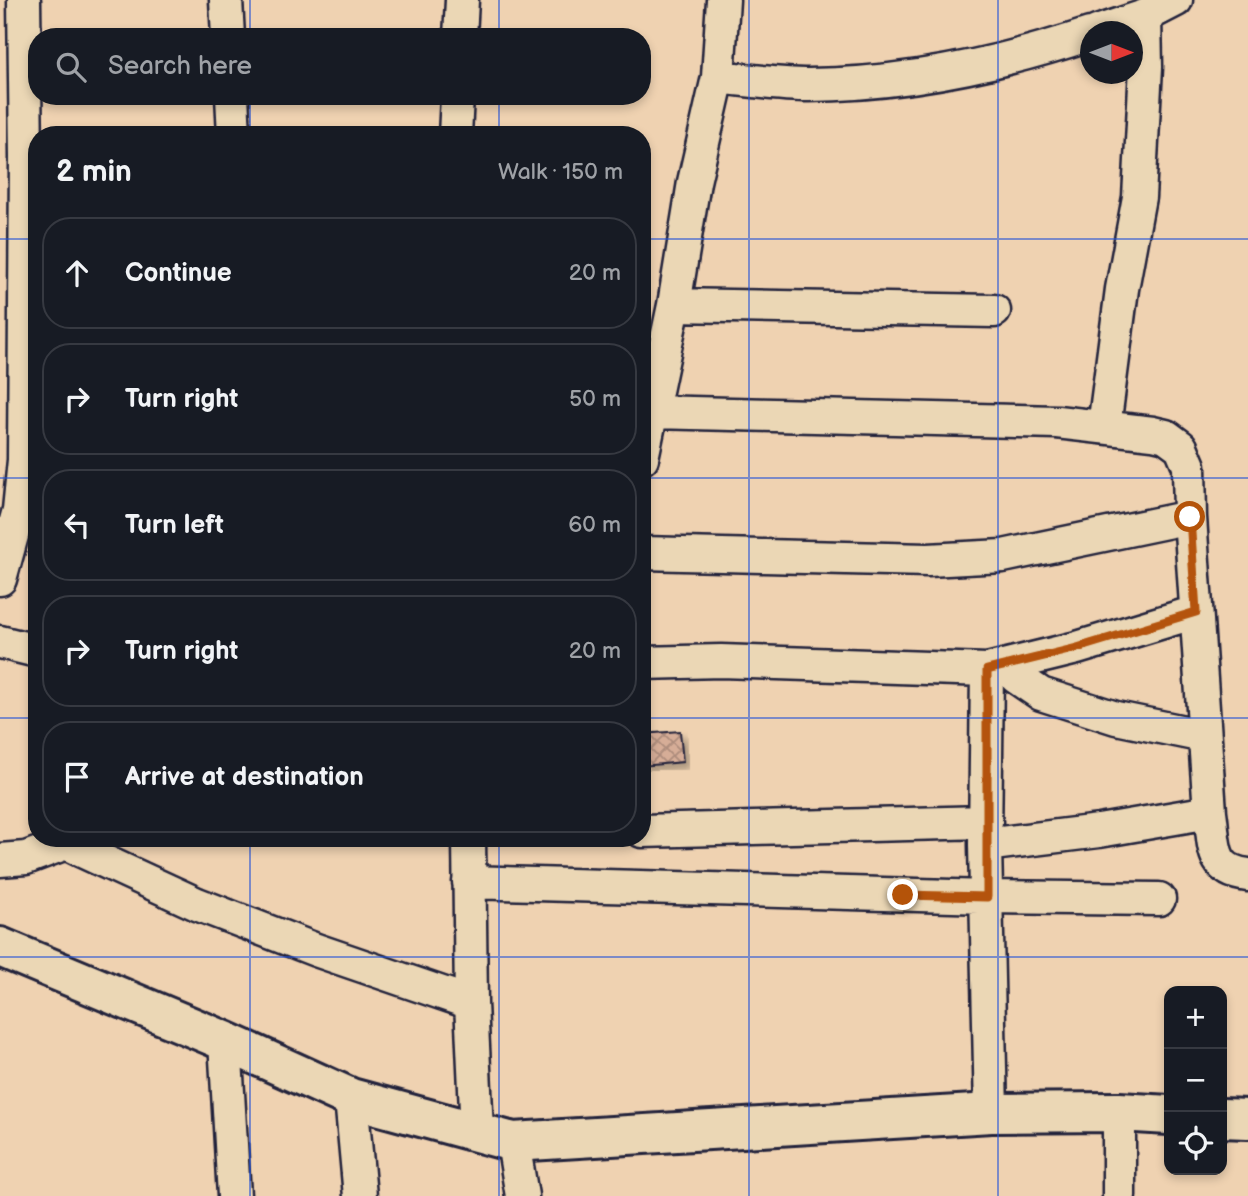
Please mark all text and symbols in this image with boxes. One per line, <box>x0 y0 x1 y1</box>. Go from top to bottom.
north arrow <box>1080 21 1143 84</box>
search box <box>28 28 651 105</box>
icon: search <box>52 48 90 86</box>
text: Search here <box>108 51 252 82</box>
text: 2 min <box>56 154 132 190</box>
text: Walk · 150 m <box>498 158 623 186</box>
icon: ahead <box>58 254 96 292</box>
text: Continue <box>125 258 232 289</box>
text: 20 m <box>569 259 621 287</box>
icon: right <box>58 380 96 418</box>
text: Turn right <box>125 384 238 415</box>
text: 50 m <box>569 385 621 413</box>
route start <box>1174 501 1205 532</box>
icon: left <box>58 506 96 544</box>
text: Turn left <box>125 510 224 541</box>
text: 60 m <box>568 511 621 539</box>
icon: right <box>58 632 96 670</box>
text: Turn right <box>125 636 238 667</box>
text: 20 m <box>569 637 621 665</box>
icon: arrive <box>58 758 96 796</box>
text: Arrive at destination <box>125 762 364 793</box>
route end <box>887 879 918 910</box>
map controls <box>1164 986 1227 1175</box>
button: + <box>1164 986 1227 1049</box>
button: − <box>1164 1049 1227 1112</box>
button: locate <box>1164 1112 1227 1175</box>

